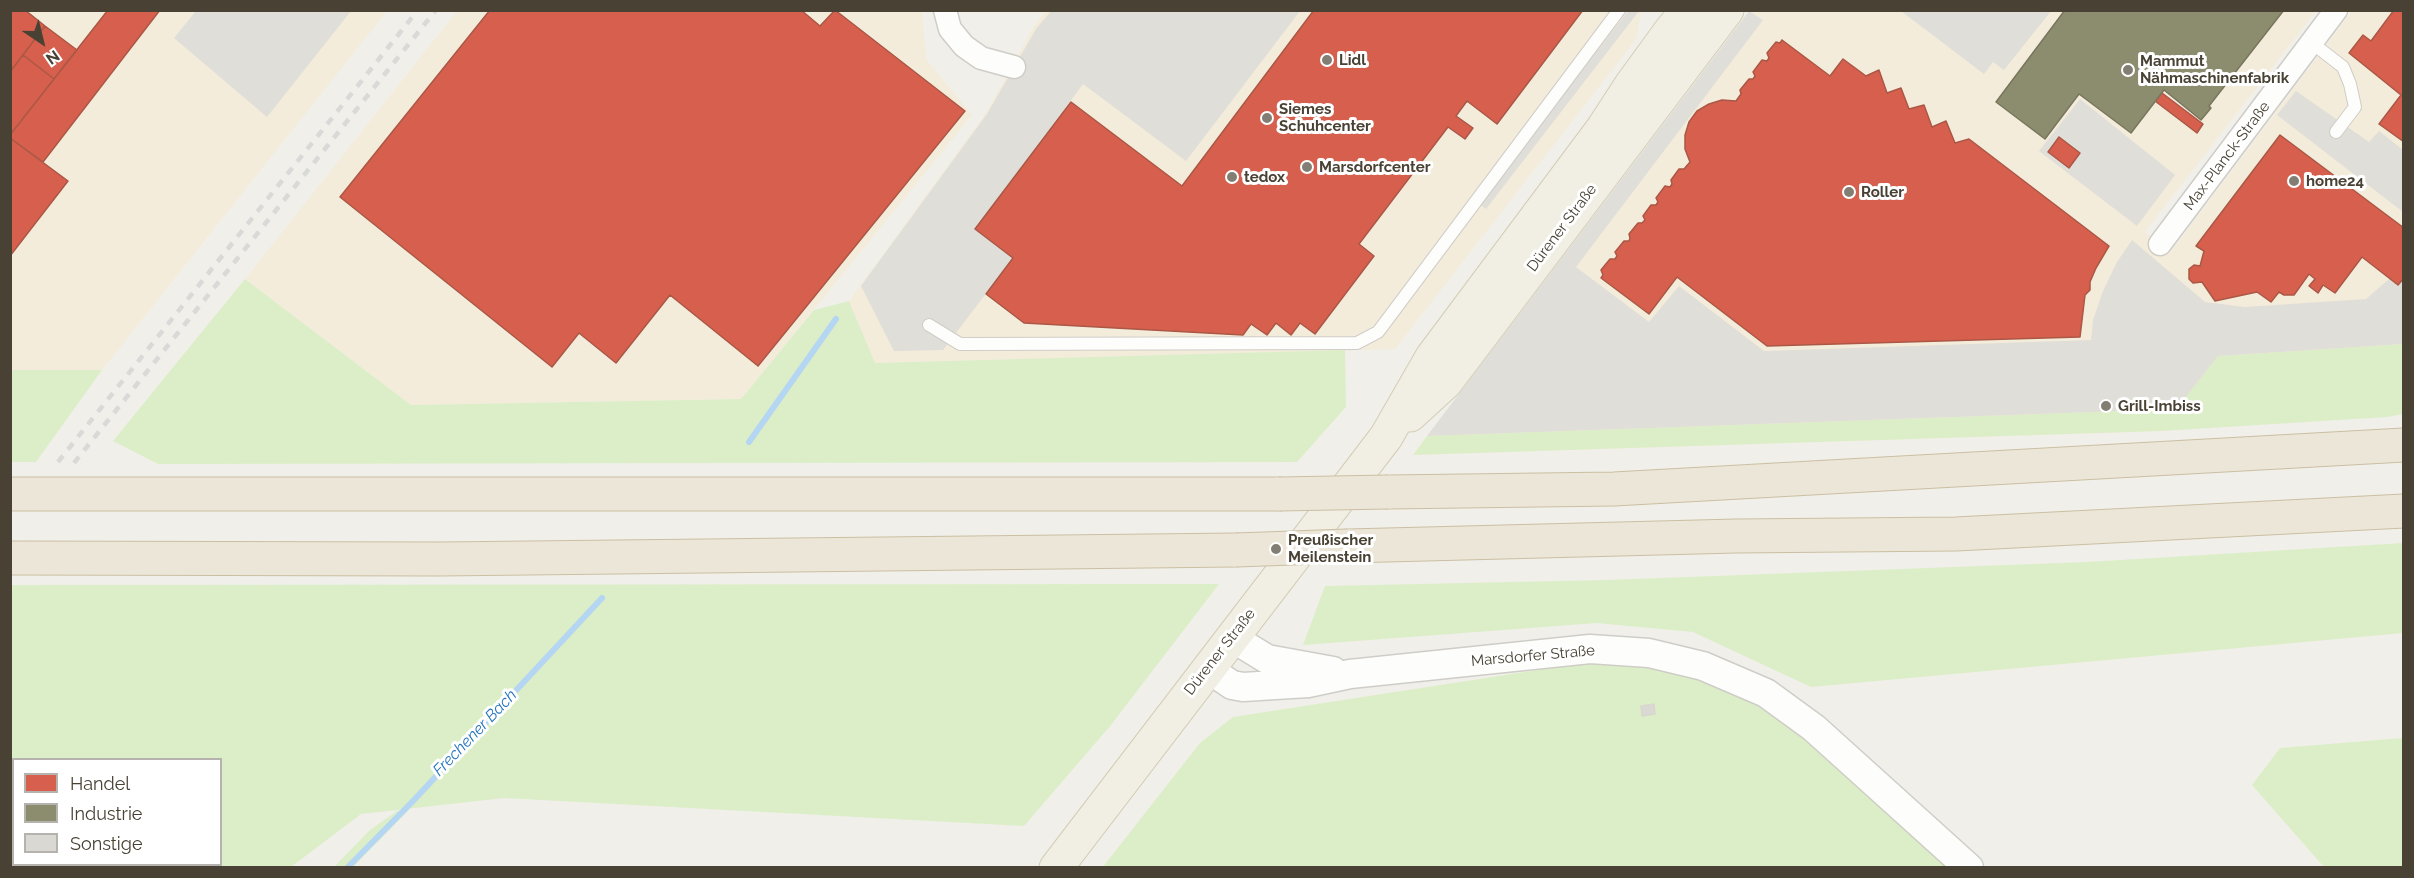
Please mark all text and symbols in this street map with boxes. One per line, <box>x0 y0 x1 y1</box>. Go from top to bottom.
north arrow <box>12 12 72 72</box>
text: N <box>42 46 63 68</box>
place label: Lidl <box>1339 51 1366 69</box>
place label: Mammut Nähmaschinenfabrik <box>2140 52 2289 87</box>
marker: Lidl <box>1320 53 1334 67</box>
marker: Mammut Nähmaschinenfabrik <box>2121 63 2135 77</box>
street label: Max-Planck-Straße <box>2180 98 2274 214</box>
place label: Siemes Schuhcenter <box>1279 100 1371 135</box>
marker: Siemes Schuhcenter <box>1260 111 1274 125</box>
place label: Marsdorfcenter <box>1319 158 1431 176</box>
marker: Marsdorfcenter <box>1300 160 1314 174</box>
place label: tedox <box>1244 168 1285 186</box>
marker: tedox <box>1225 170 1239 184</box>
place label: home24 <box>2306 172 2364 190</box>
marker: home24 <box>2287 174 2301 188</box>
street label: Dürener Straße <box>1523 181 1601 275</box>
place label: Roller <box>1861 183 1904 201</box>
marker: Roller <box>1842 185 1856 199</box>
place label: Grill-Imbiss <box>2118 397 2201 415</box>
marker: Grill-Imbiss <box>2099 399 2113 413</box>
place label: Preußischer Meilenstein <box>1288 531 1373 566</box>
marker: Preußischer Meilenstein <box>1269 542 1283 556</box>
street label: Dürener Straße <box>1181 605 1259 699</box>
street label: Marsdorfer Straße <box>1470 642 1596 670</box>
water label: Frechener Bach <box>429 686 521 780</box>
legend <box>12 758 222 866</box>
text: Handel <box>70 773 130 794</box>
text: Industrie <box>70 803 142 824</box>
text: Sonstige <box>70 833 142 854</box>

